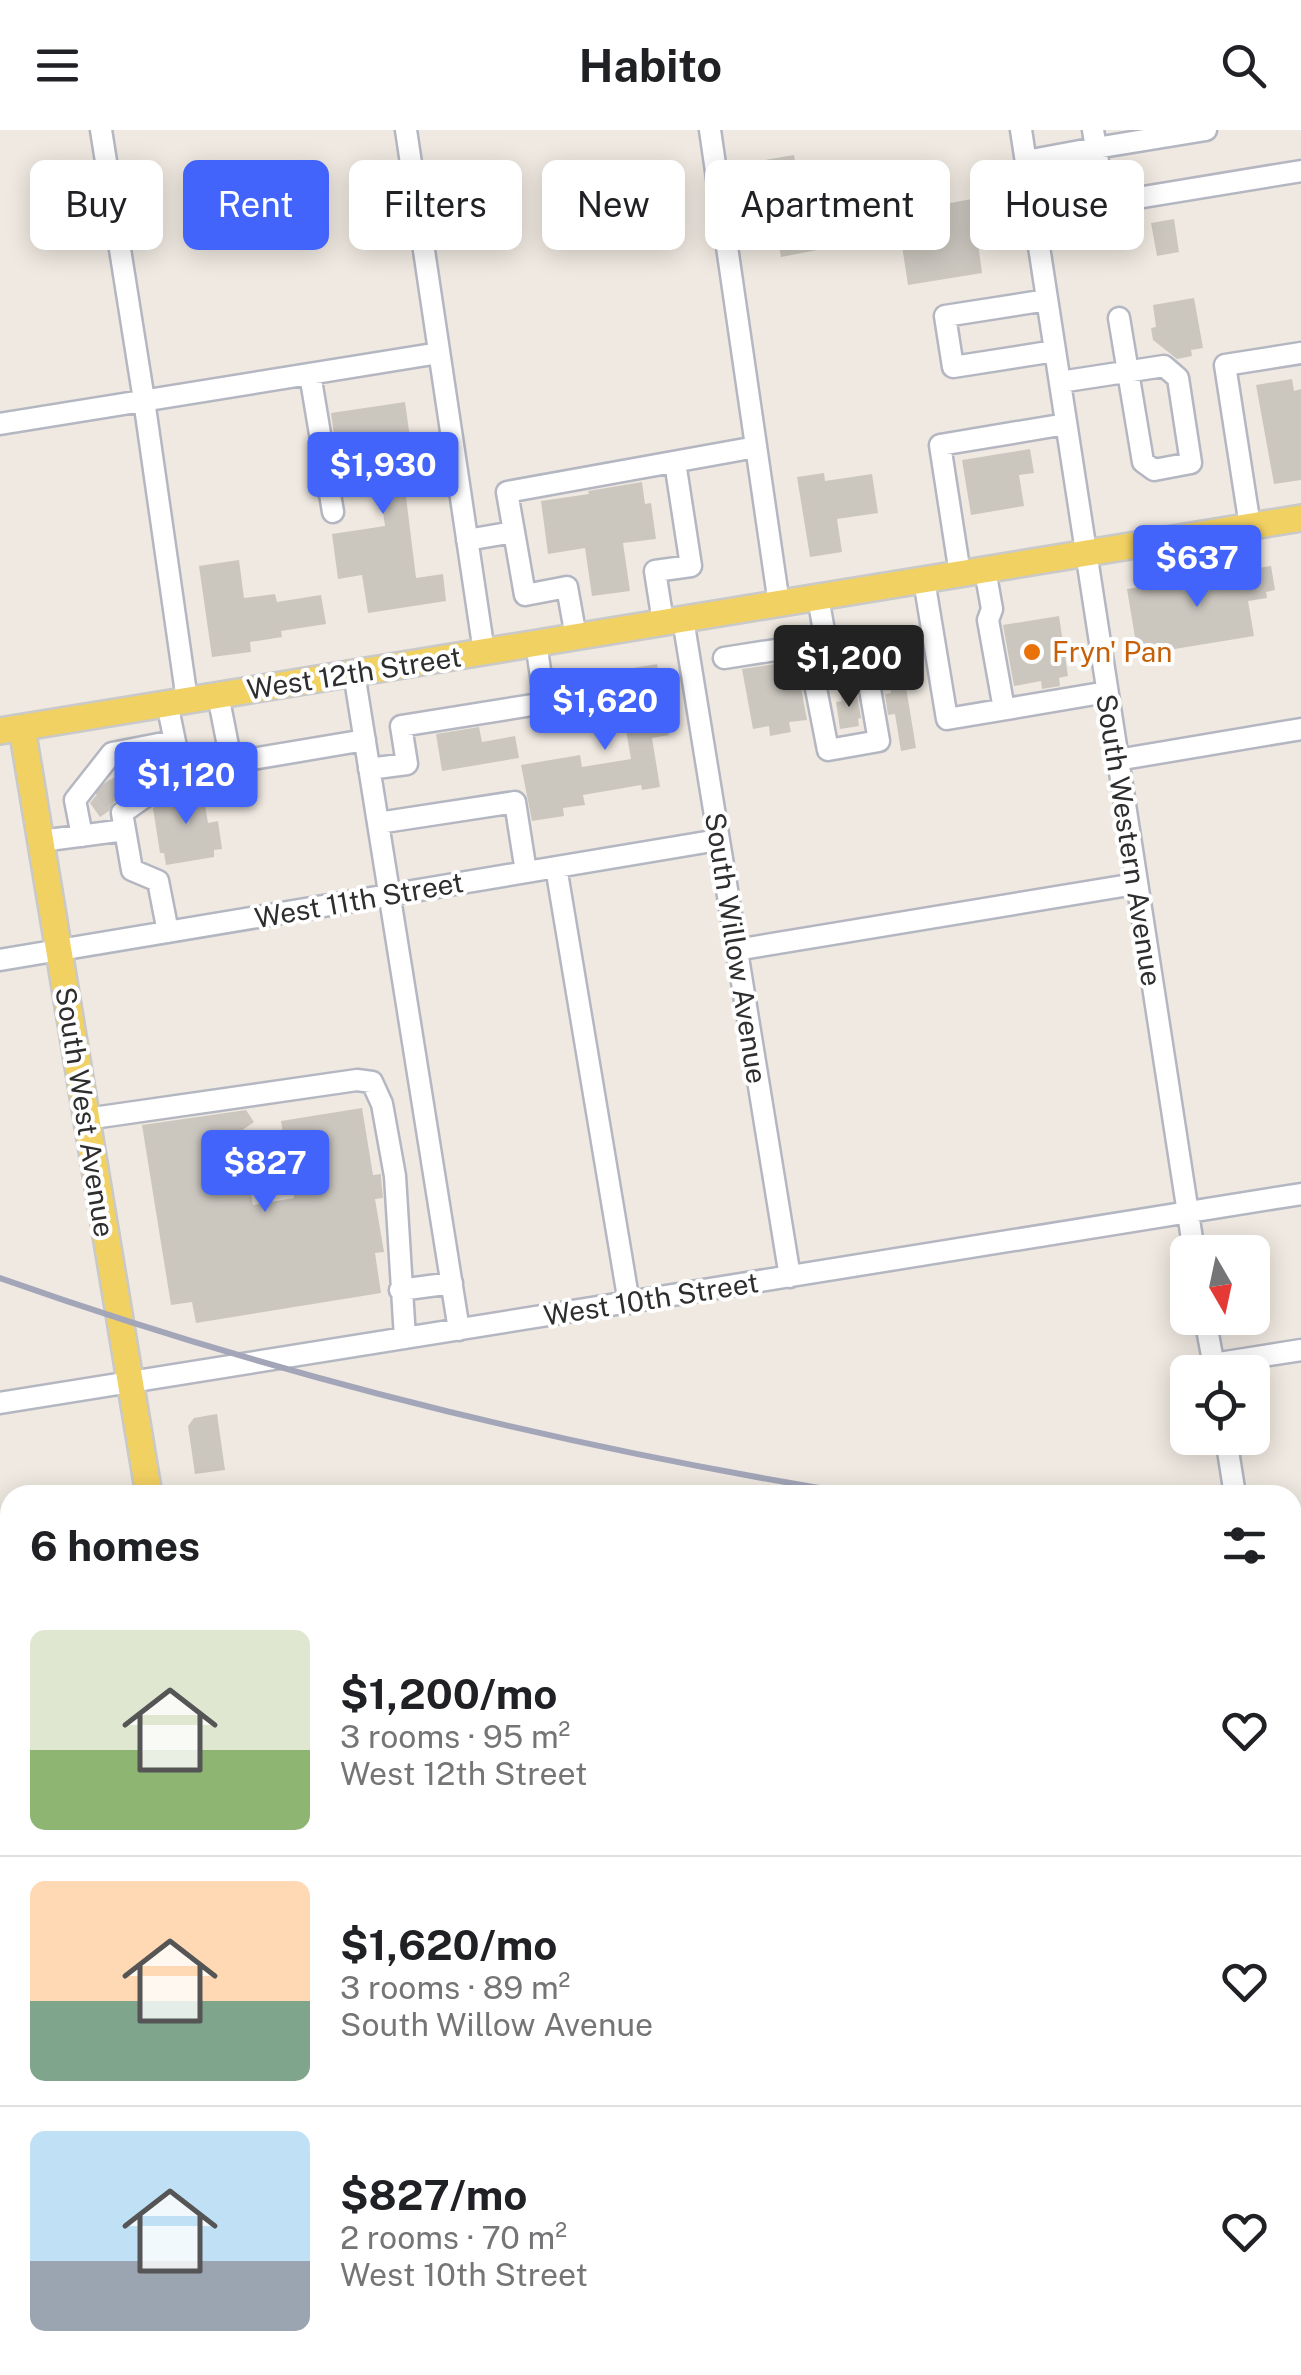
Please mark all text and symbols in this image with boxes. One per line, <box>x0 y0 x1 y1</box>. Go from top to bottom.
icon: menu <box>30 38 85 93</box>
icon: search <box>1216 38 1271 93</box>
text: Habito <box>579 39 722 92</box>
chip: Buy <box>30 160 163 250</box>
chip: Rent <box>183 160 329 250</box>
chip: Filters <box>349 160 522 250</box>
chip: New <box>542 160 685 250</box>
chip: Apartment <box>705 160 950 250</box>
chip: House <box>970 160 1144 250</box>
pin: $1,930 <box>302 432 464 517</box>
text: $1,930 <box>329 446 437 483</box>
pin: $637 <box>1138 525 1256 610</box>
text: $637 <box>1155 539 1239 576</box>
pin: $1,200 <box>768 625 930 710</box>
place label: Fryn' Pan <box>1052 635 1173 668</box>
street label: West 12th Street <box>244 639 463 706</box>
text: $1,200 <box>796 639 902 676</box>
marker: Fryn' Pan <box>1021 641 1043 663</box>
pin: $1,620 <box>524 668 686 753</box>
text: $1,620 <box>552 682 658 719</box>
street label: South Western Avenue <box>1090 691 1169 988</box>
pin: $1,120 <box>105 742 267 827</box>
text: $1,120 <box>137 756 235 793</box>
street label: South Willow Avenue <box>699 810 774 1086</box>
street label: West 11th Street <box>252 865 466 934</box>
street label: South West Avenue <box>49 984 122 1239</box>
pin: $827 <box>206 1130 324 1215</box>
text: $827 <box>223 1144 307 1181</box>
north arrow <box>1170 1235 1270 1335</box>
map controls <box>1170 1235 1270 1455</box>
street label: West 10th Street <box>541 1265 761 1332</box>
button: locate <box>1170 1355 1270 1455</box>
icon: filters <box>1217 1518 1272 1573</box>
text: 6 homes <box>30 1521 200 1570</box>
text: $1,200/mo <box>340 1669 558 1718</box>
icon: home <box>110 1670 230 1790</box>
icon: heart <box>1217 1703 1272 1758</box>
text: 3 rooms · 95 m² <box>340 1718 570 1755</box>
text: West 12th Street <box>340 1755 587 1792</box>
text: $1,620/mo <box>340 1920 557 1969</box>
icon: home <box>110 1921 230 2041</box>
icon: heart <box>1217 1954 1272 2009</box>
text: 3 rooms · 89 m² <box>340 1969 570 2006</box>
text: South Willow Avenue <box>340 2006 653 2043</box>
text: $827/mo <box>340 2170 528 2219</box>
icon: home <box>110 2171 230 2291</box>
icon: heart <box>1217 2204 1272 2259</box>
text: 2 rooms · 70 m² <box>340 2219 567 2256</box>
text: West 10th Street <box>340 2256 588 2293</box>

